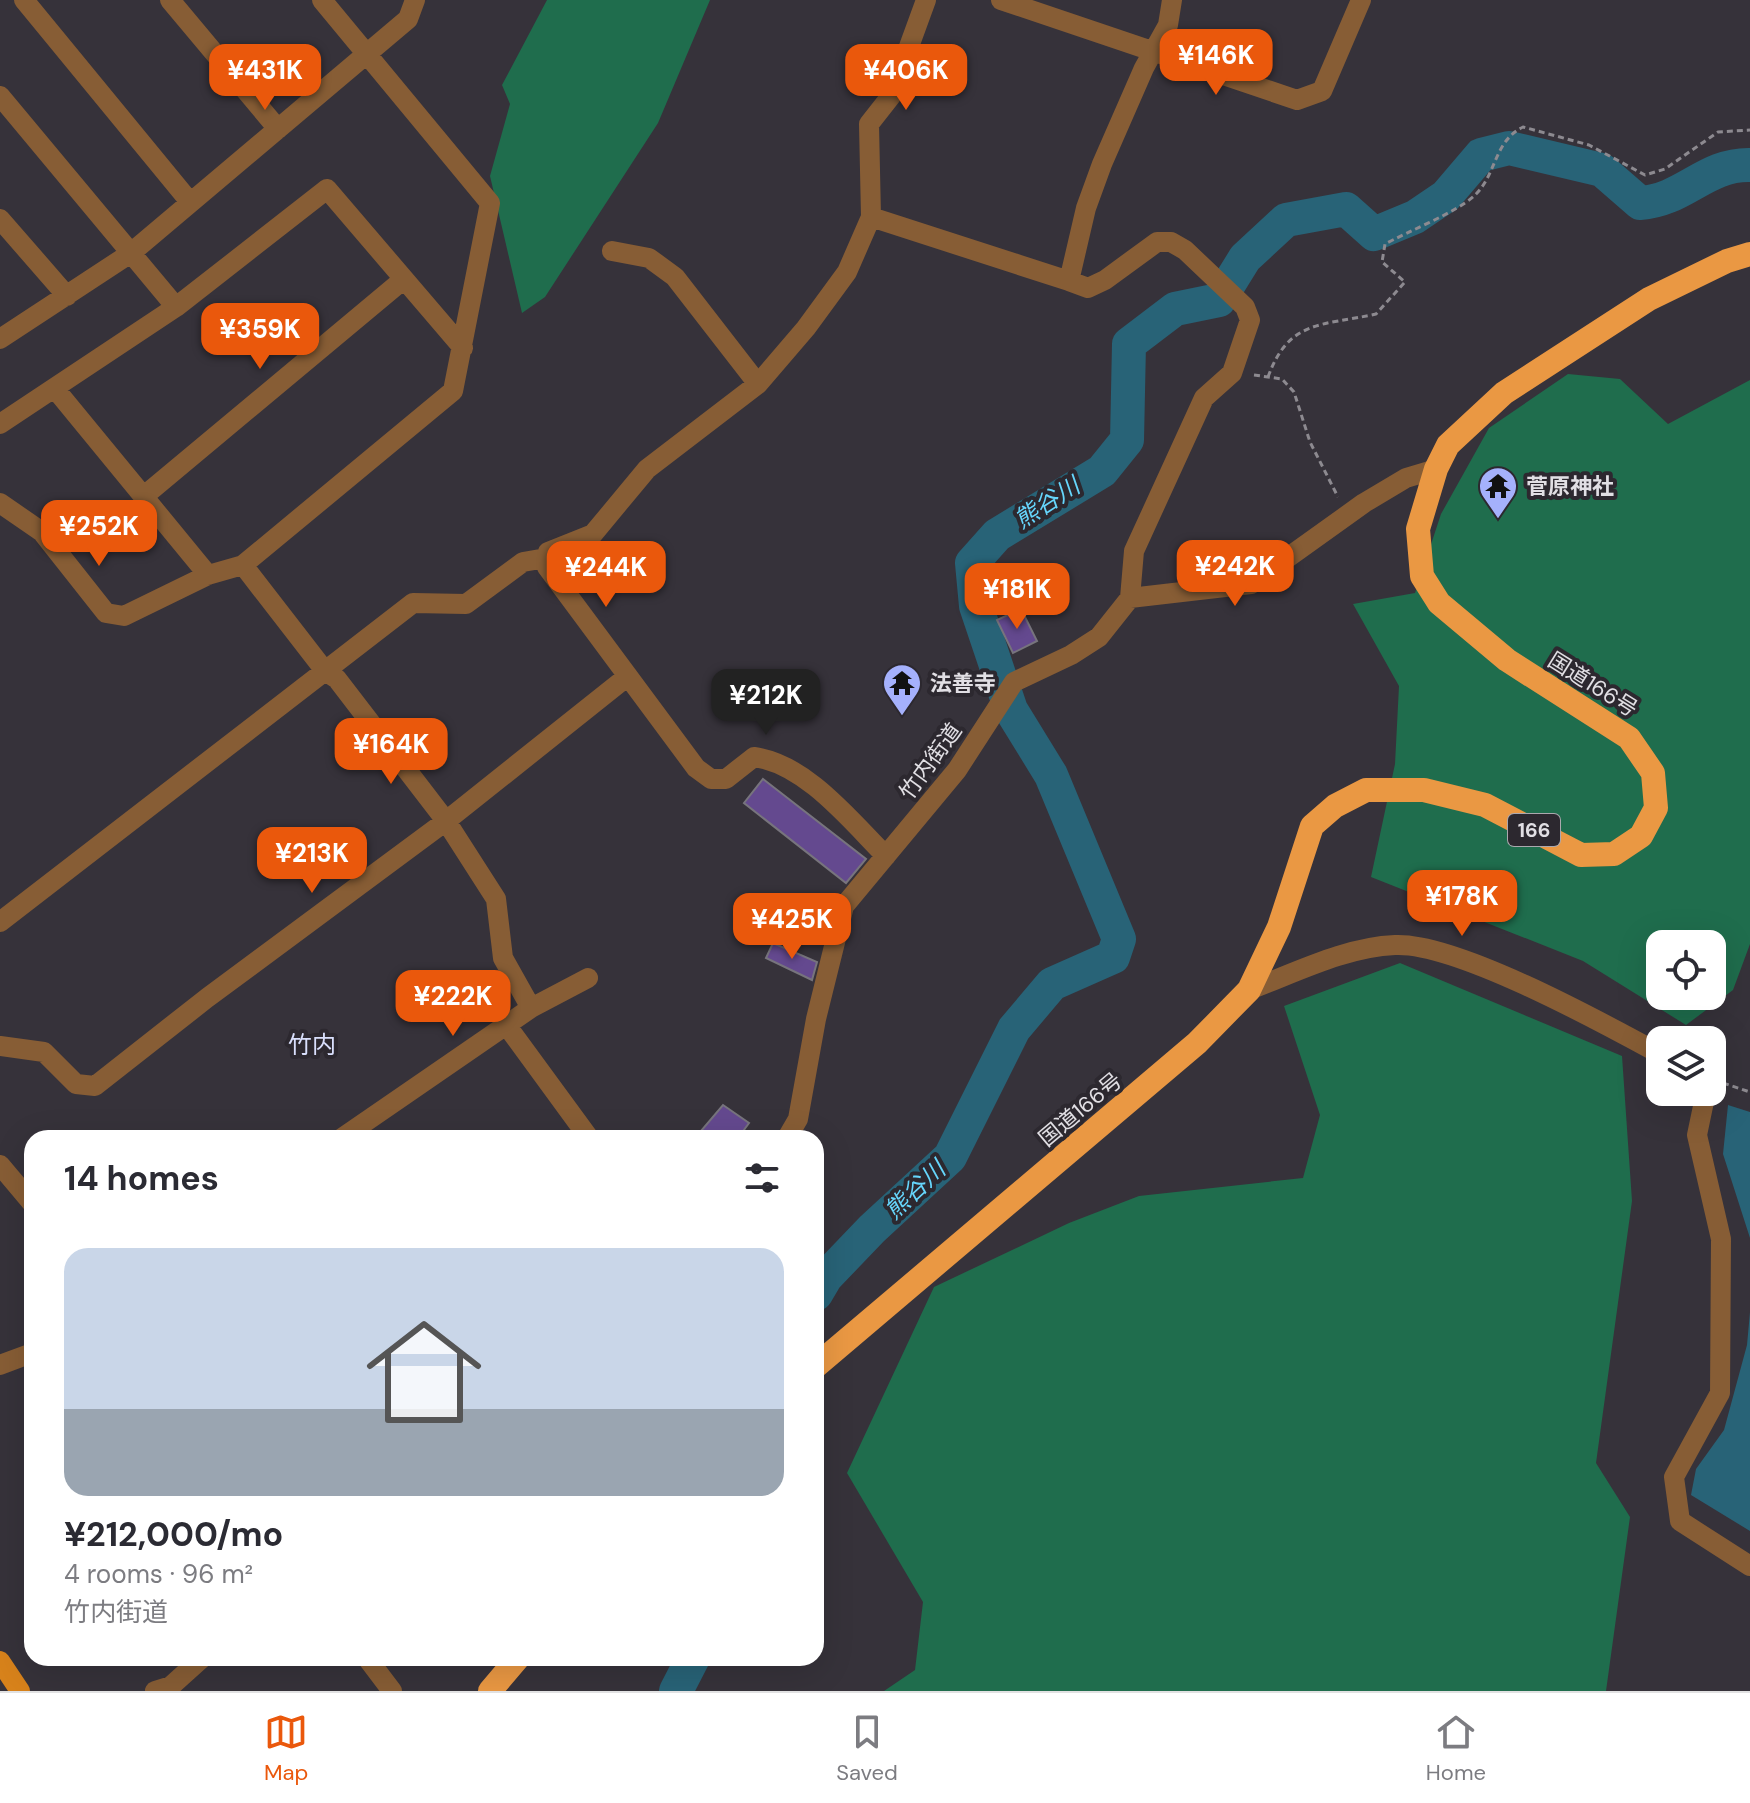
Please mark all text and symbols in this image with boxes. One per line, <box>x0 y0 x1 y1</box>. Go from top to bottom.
pin: ¥146K <box>1160 29 1272 97</box>
text: ¥146K <box>1178 38 1254 72</box>
pin: ¥431K <box>209 44 321 112</box>
pin: ¥406K <box>850 44 962 112</box>
text: ¥431K <box>227 53 303 87</box>
text: ¥406K <box>863 53 949 87</box>
pin: ¥359K <box>204 303 316 371</box>
text: ¥359K <box>219 312 301 346</box>
temple icon: 菅原神社 <box>1477 465 1519 520</box>
water label: 熊谷川 <box>1008 468 1088 535</box>
place label: 菅原神社 <box>1526 472 1614 501</box>
pin: ¥252K <box>43 500 155 568</box>
text: ¥252K <box>59 509 139 543</box>
pin: ¥242K <box>1179 540 1291 608</box>
pin: ¥244K <box>550 541 662 609</box>
text: ¥242K <box>1195 549 1275 583</box>
text: ¥244K <box>565 550 647 584</box>
pin: ¥181K <box>961 563 1073 631</box>
text: ¥181K <box>983 572 1051 606</box>
street label: 国道166号 <box>1542 645 1643 723</box>
temple icon: 法善寺 <box>881 662 923 717</box>
pin: ¥212K <box>710 669 822 737</box>
place label: 法善寺 <box>930 669 996 698</box>
text: ¥212K <box>729 678 803 712</box>
street label: 竹内街道 <box>893 717 968 805</box>
pin: ¥164K <box>335 718 447 786</box>
text: ¥164K <box>353 727 429 761</box>
road number: 166 <box>1508 814 1560 846</box>
pin: ¥213K <box>256 827 368 895</box>
text: ¥213K <box>275 836 349 870</box>
pin: ¥178K <box>1406 870 1518 938</box>
text: ¥178K <box>1425 879 1499 913</box>
pin: ¥425K <box>736 893 848 961</box>
text: ¥425K <box>751 902 833 936</box>
map controls <box>1646 930 1726 1106</box>
button: locate <box>1646 930 1726 1010</box>
pin: ¥222K <box>397 970 509 1038</box>
text: ¥222K <box>414 979 492 1013</box>
button: layers <box>1646 1026 1726 1106</box>
district label: 竹内 <box>288 1029 336 1060</box>
street label: 国道166号 <box>1033 1066 1128 1153</box>
water label: 熊谷川 <box>878 1152 954 1226</box>
text: 14 homes <box>64 1156 219 1201</box>
icon: filters <box>740 1156 784 1200</box>
icon: home <box>352 1300 496 1444</box>
text: ¥212,000/mo <box>64 1512 283 1557</box>
text: 4 rooms · 96 m² <box>64 1557 253 1591</box>
text: 竹内街道 <box>64 1595 168 1629</box>
tab: Map <box>264 1710 308 1787</box>
tab: Saved <box>836 1710 898 1787</box>
tab: Home <box>1426 1710 1486 1787</box>

